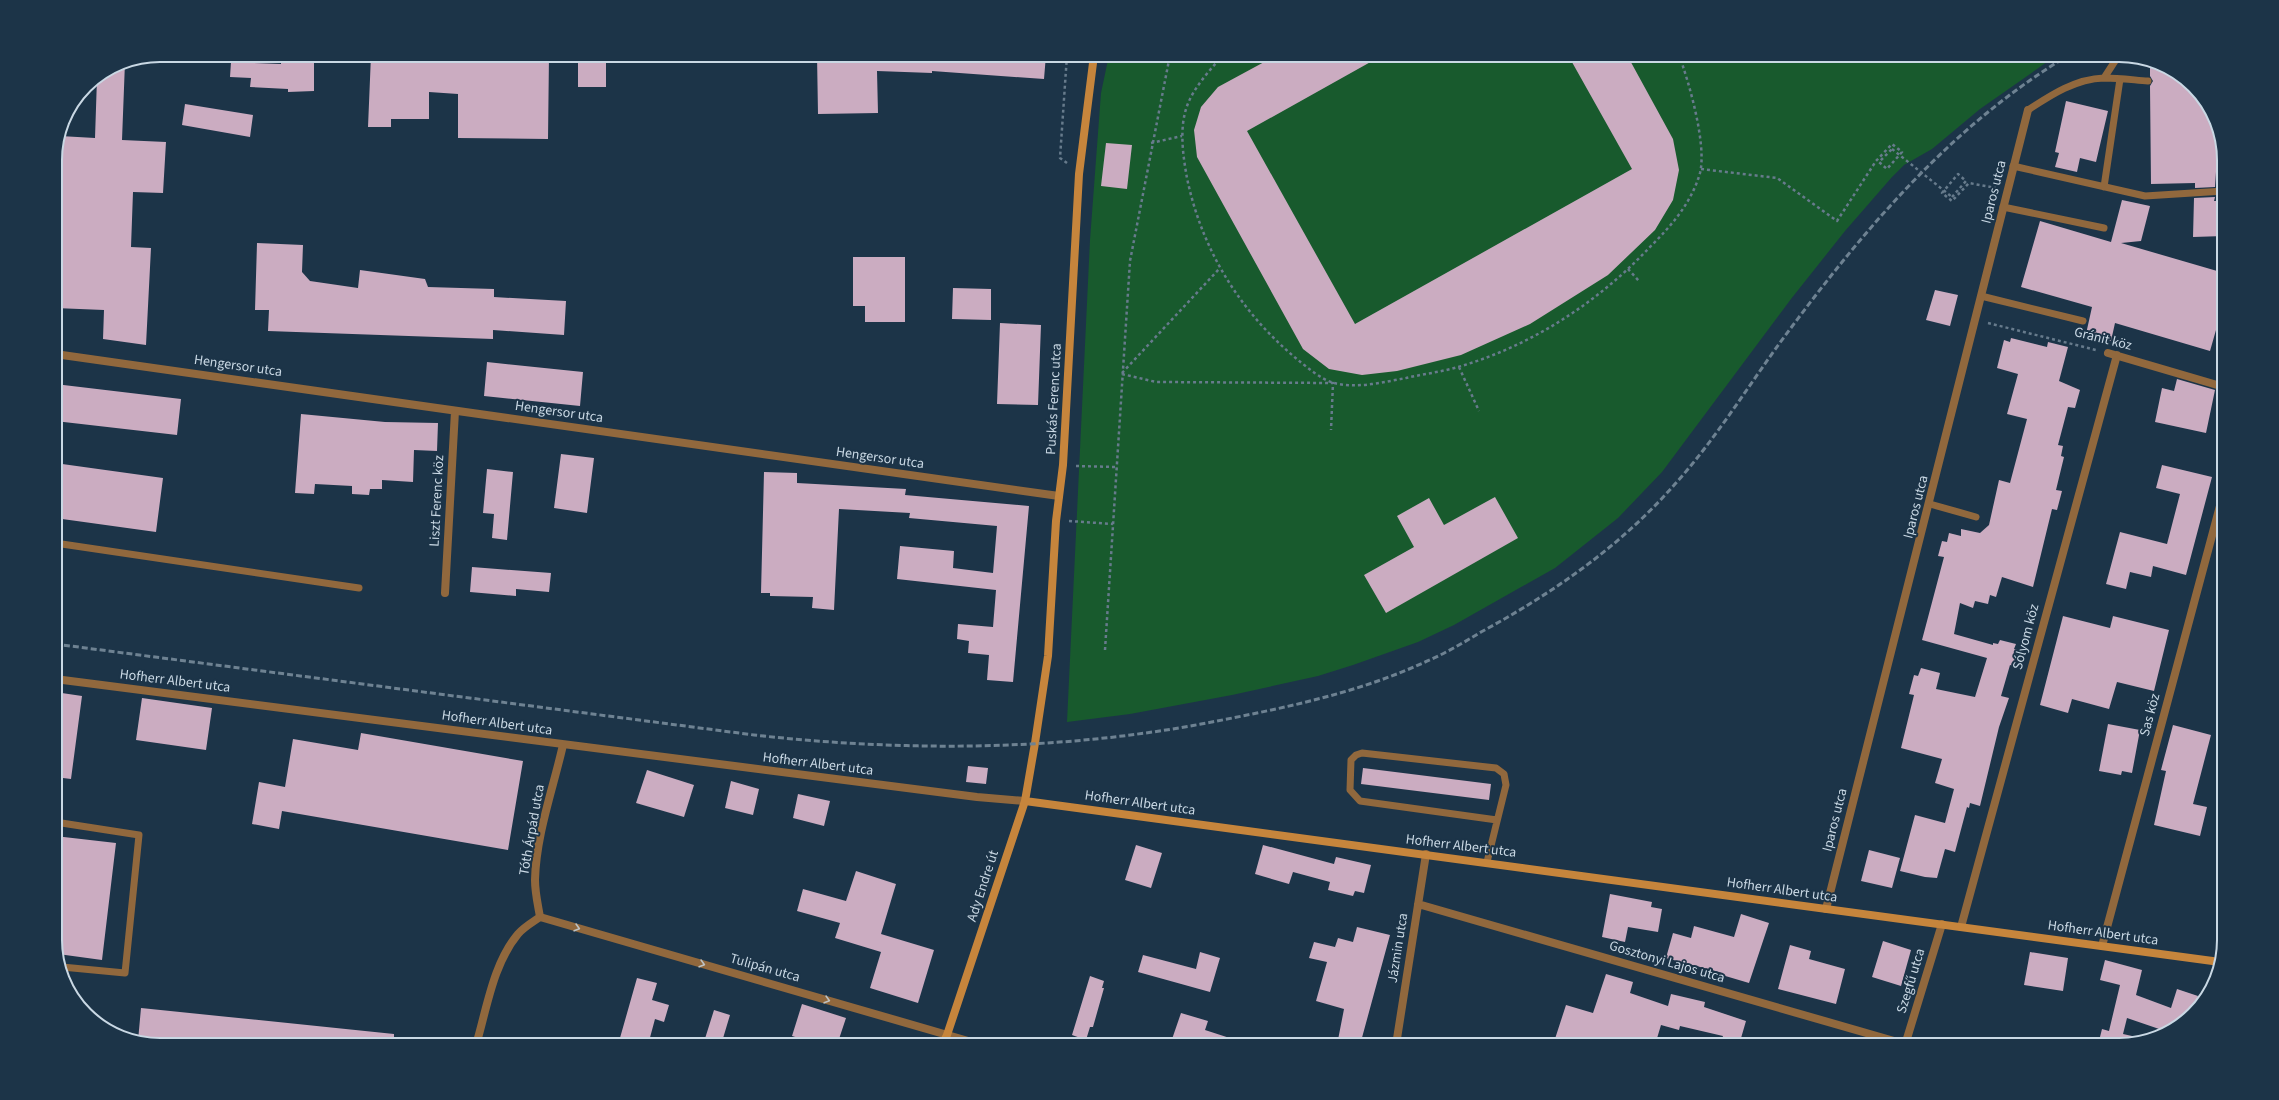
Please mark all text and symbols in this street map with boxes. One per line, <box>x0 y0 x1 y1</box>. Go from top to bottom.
street label: Iparos utca <box>1976 158 2012 226</box>
street label: Gránit köz <box>2072 322 2134 356</box>
street label: Puskás Ferenc utca <box>1041 343 1067 455</box>
street label: Hengersor utca <box>193 350 283 382</box>
street label: Hengersor utca <box>514 396 604 428</box>
street label: Hengersor utca <box>835 442 925 474</box>
street label: Liszt Ferenc köz <box>425 455 449 547</box>
street label: Iparos utca <box>1898 473 1934 541</box>
street label: Sólyom köz <box>2008 602 2044 672</box>
street label: Hofherr Albert utca <box>118 664 232 698</box>
street label: Sas köz <box>2135 691 2165 739</box>
street label: Hofherr Albert utca <box>440 705 554 741</box>
street label: Hofherr Albert utca <box>761 747 875 781</box>
street label: Tóth Árpád utca <box>514 783 550 877</box>
street label: Hofherr Albert utca <box>1083 785 1197 821</box>
street label: Iparos utca <box>1817 786 1853 854</box>
street label: Hofherr Albert utca <box>1404 829 1518 863</box>
street label: Ady Endre út <box>962 847 1004 924</box>
street label: Hofherr Albert utca <box>1725 872 1839 908</box>
street label: Jázmin utca <box>1383 912 1413 984</box>
street label: Hofherr Albert utca <box>2046 915 2160 951</box>
one-way arrow <box>574 923 581 932</box>
street label: Gosztonyi Lajos utca <box>1607 936 1727 988</box>
street label: Szegfű utca <box>1892 946 1930 1016</box>
street label: Tulipán utca <box>728 948 802 988</box>
one-way arrow <box>699 959 706 968</box>
one-way arrow <box>823 995 830 1004</box>

